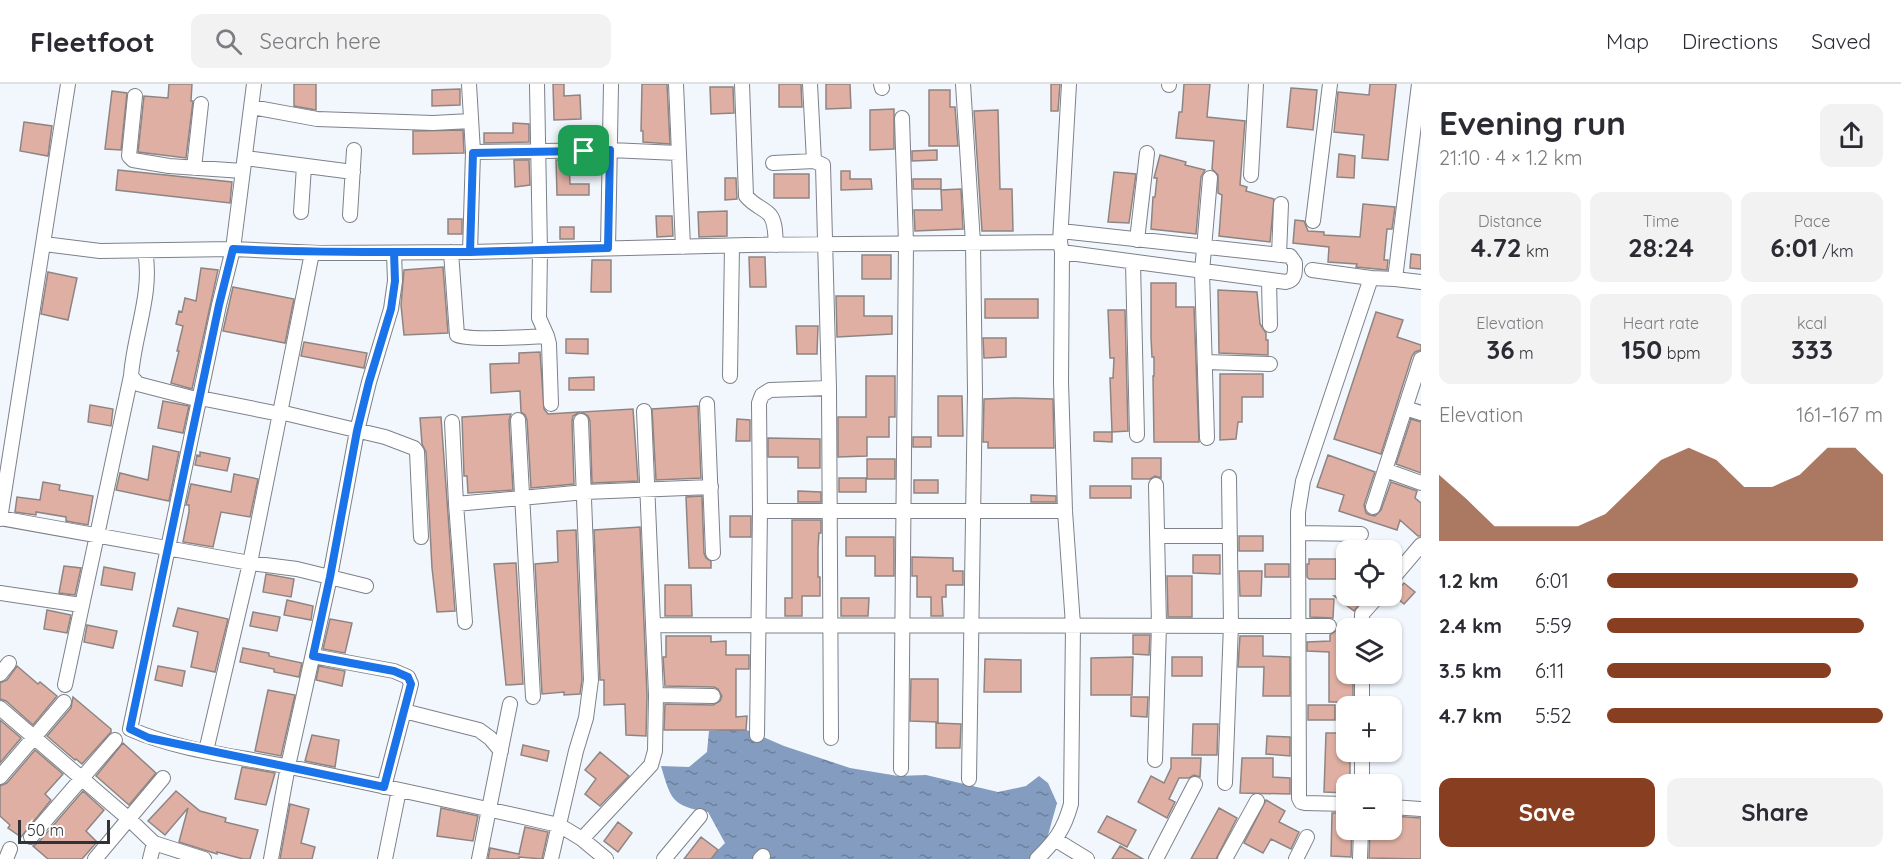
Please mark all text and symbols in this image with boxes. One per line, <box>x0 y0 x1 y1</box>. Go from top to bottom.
search box <box>191 14 611 68</box>
text: Fleetfoot <box>30 24 155 59</box>
icon: search <box>212 25 245 58</box>
text: Search here <box>260 27 381 55</box>
text: Map <box>1606 28 1649 54</box>
text: Directions <box>1682 28 1778 54</box>
text: Saved <box>1811 28 1871 54</box>
text: Evening run <box>1439 102 1626 143</box>
button: share <box>1820 104 1883 167</box>
pin <box>558 125 609 176</box>
icon: arrive <box>567 134 600 167</box>
text: 21:10 · 4 × 1.2 km <box>1439 145 1583 170</box>
text: Distance <box>1478 211 1542 231</box>
text: Time <box>1643 211 1679 231</box>
text: Pace <box>1794 211 1830 231</box>
text: 4.72 <box>1471 231 1522 264</box>
text: 28:24 <box>1628 231 1694 264</box>
text: 6:01 <box>1770 231 1818 264</box>
text: km <box>1522 241 1549 261</box>
text: /km <box>1818 241 1854 261</box>
text: Elevation <box>1476 313 1544 333</box>
text: Heart rate <box>1623 313 1699 333</box>
text: kcal <box>1797 313 1827 333</box>
text: 36 <box>1486 333 1515 366</box>
text: 150 <box>1621 333 1662 366</box>
text: 333 <box>1791 333 1833 366</box>
text: m <box>1515 343 1534 363</box>
text: bpm <box>1662 343 1701 363</box>
text: Elevation <box>1439 402 1523 427</box>
text: 161–167 m <box>1796 402 1883 427</box>
map controls <box>1336 540 1402 840</box>
button: locate <box>1336 540 1402 606</box>
text: 1.2 km <box>1439 568 1499 593</box>
text: 6:01 <box>1535 568 1569 593</box>
text: 2.4 km <box>1439 613 1502 638</box>
text: 5:59 <box>1535 613 1572 638</box>
button: layers <box>1336 618 1402 684</box>
text: 3.5 km <box>1439 658 1502 683</box>
text: 6:11 <box>1535 658 1564 683</box>
button: + <box>1336 696 1402 762</box>
text: 4.7 km <box>1439 703 1502 728</box>
text: 5:52 <box>1535 703 1572 728</box>
button: − <box>1336 774 1402 840</box>
button: Save <box>1439 778 1655 847</box>
button: Share <box>1667 778 1883 847</box>
scale bar <box>18 817 110 844</box>
text: 50 m <box>27 820 64 840</box>

